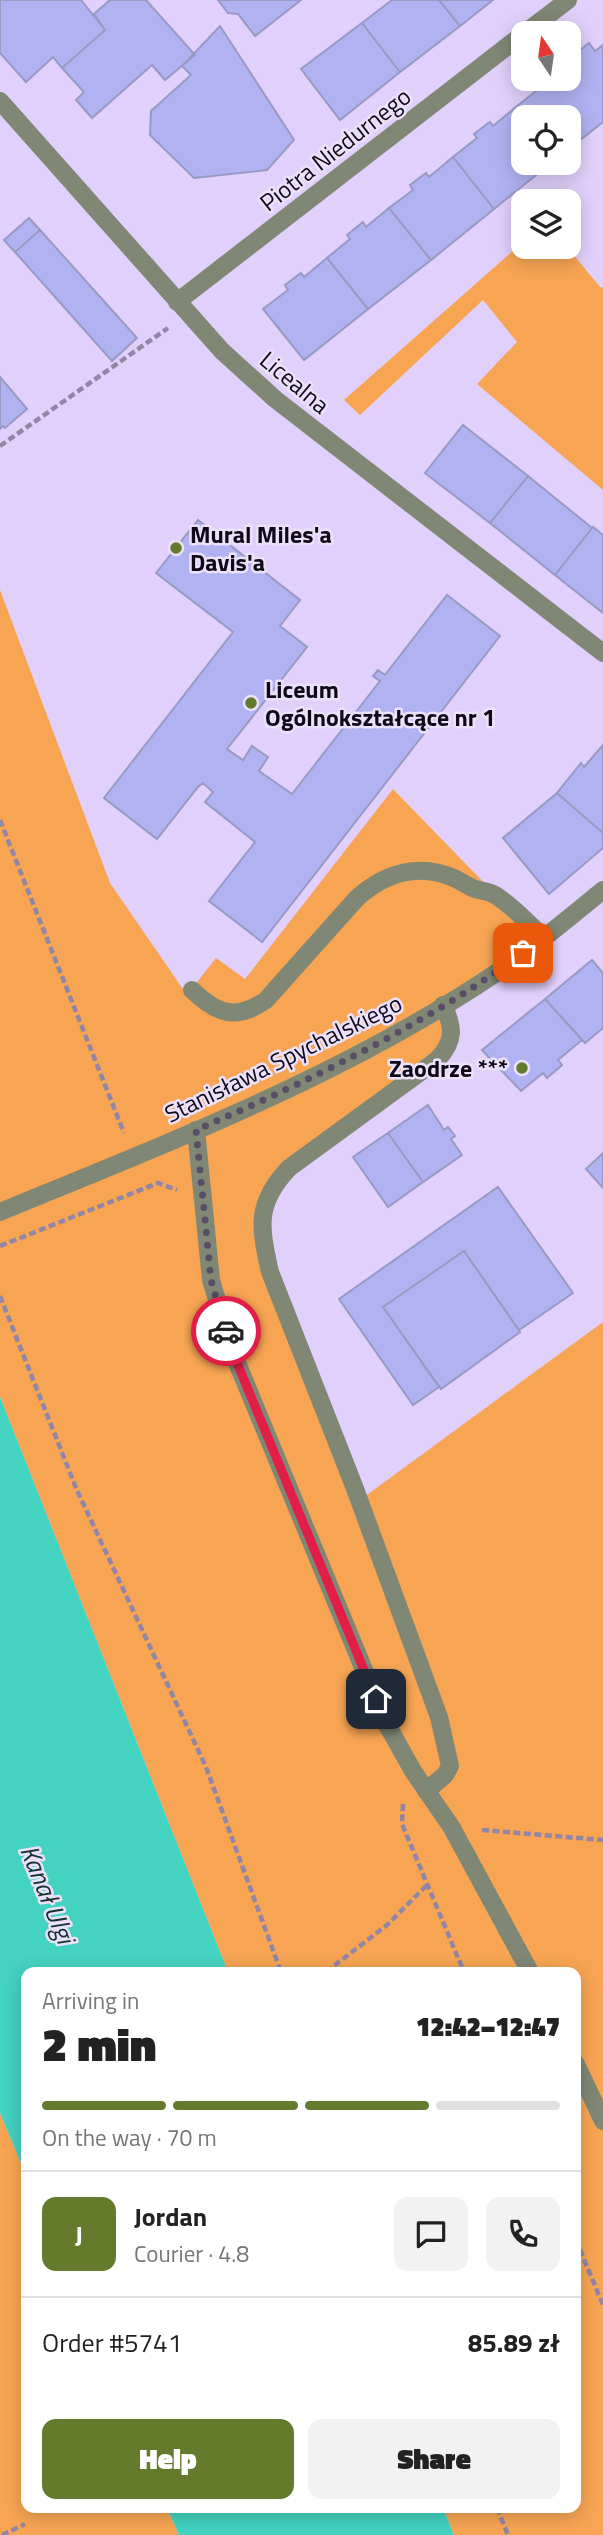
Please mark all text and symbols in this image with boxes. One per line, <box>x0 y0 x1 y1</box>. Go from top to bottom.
north arrow <box>511 21 581 91</box>
map controls <box>511 21 581 259</box>
street label: Piotra Niedurnego <box>252 78 418 220</box>
button: locate <box>511 105 581 175</box>
button: layers <box>511 189 581 259</box>
street label: Licealna <box>252 342 338 422</box>
place label: Mural Miles'a Davis'a <box>190 516 332 580</box>
marker: Mural Miles'a Davis'a <box>168 540 184 556</box>
place label: Liceum Ogólnokształcące nr 1 <box>265 671 495 735</box>
marker: Liceum Ogólnokształcące nr 1 <box>243 695 259 711</box>
pin <box>493 923 553 983</box>
icon: bag <box>504 934 542 972</box>
street label: Stanisława Spychalskiego <box>158 985 408 1131</box>
place label: Zaodrze *** <box>389 1050 508 1086</box>
marker: Zaodrze *** <box>514 1060 530 1076</box>
courier <box>191 1296 261 1366</box>
icon: car <box>207 1312 245 1350</box>
pin <box>346 1669 406 1729</box>
icon: home <box>357 1680 395 1718</box>
water label: Kanał Ulgi <box>11 1839 86 1952</box>
text: Arriving in <box>42 1983 139 2018</box>
text: 12:42–12:47 <box>416 2007 560 2046</box>
text: 2 min <box>42 2009 156 2079</box>
text: On the way · 70 m <box>42 2120 217 2155</box>
text: Jordan <box>134 2197 207 2236</box>
button: chat <box>394 2197 468 2271</box>
button: phone <box>486 2197 560 2271</box>
text: J <box>75 2215 83 2254</box>
text: Courier · 4.8 <box>134 2236 249 2271</box>
text: Order #5741 <box>42 2323 182 2362</box>
text: 85.89 zł <box>468 2323 560 2362</box>
button: Help <box>42 2419 294 2499</box>
button: Share <box>308 2419 560 2499</box>

